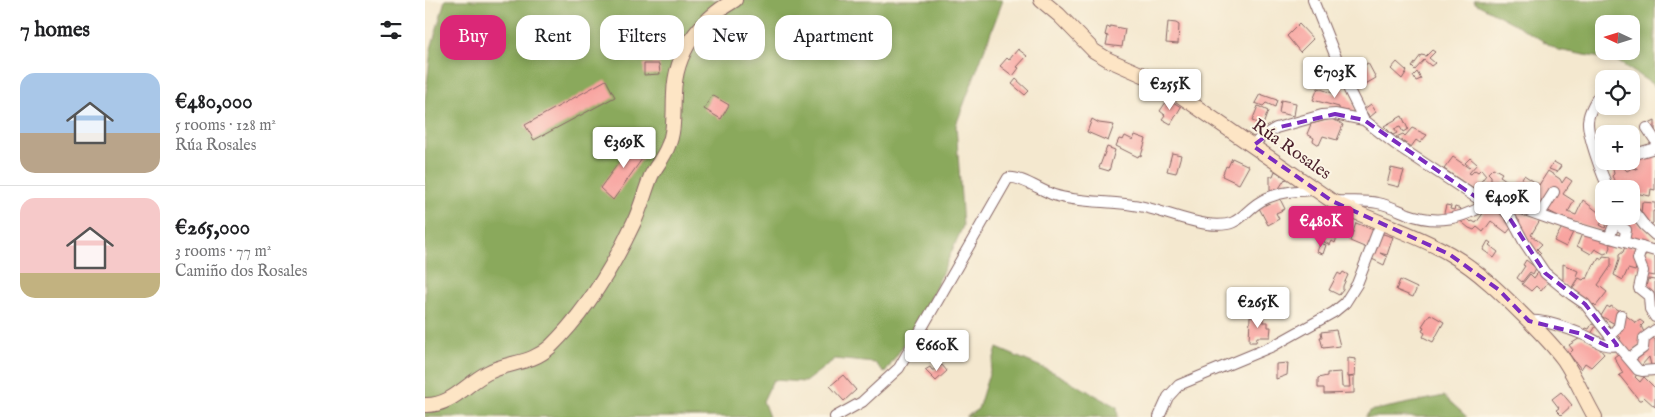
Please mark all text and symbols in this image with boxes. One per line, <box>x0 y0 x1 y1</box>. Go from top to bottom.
chip: Buy <box>440 15 506 60</box>
chip: Rent <box>516 15 590 60</box>
chip: Filters <box>600 15 684 60</box>
chip: New <box>694 15 765 60</box>
chip: Apartment <box>775 15 892 60</box>
north arrow <box>1595 15 1640 60</box>
map controls <box>1595 15 1640 225</box>
icon: filters <box>377 16 405 44</box>
text: 7 homes <box>20 17 90 44</box>
pin: €703K <box>1300 56 1370 99</box>
text: €703K <box>1314 63 1356 83</box>
pin: €255K <box>1135 68 1205 111</box>
button: locate <box>1595 70 1640 115</box>
text: €255K <box>1150 75 1190 95</box>
text: €480,000 <box>175 89 253 116</box>
icon: home <box>60 93 120 153</box>
street label: Rúa Rosales <box>1247 114 1335 186</box>
text: 5 rooms · 128 m² <box>175 116 276 136</box>
button: + <box>1595 125 1640 170</box>
pin: €369K <box>589 126 659 169</box>
text: €369K <box>604 133 644 153</box>
text: Rúa Rosales <box>175 136 256 156</box>
button: − <box>1595 180 1640 225</box>
pin: €409K <box>1472 182 1542 224</box>
text: €409K <box>1485 188 1529 208</box>
pin: €480K <box>1286 206 1356 248</box>
text: €480K <box>1300 212 1342 232</box>
text: €265,000 <box>175 215 250 242</box>
icon: home <box>60 218 120 278</box>
text: 3 rooms · 77 m² <box>175 242 271 262</box>
text: Camiño dos Rosales <box>175 262 307 282</box>
pin: €265K <box>1223 286 1293 329</box>
text: €265K <box>1238 293 1279 313</box>
pin: €660K <box>902 330 972 372</box>
text: €660K <box>916 336 958 356</box>

